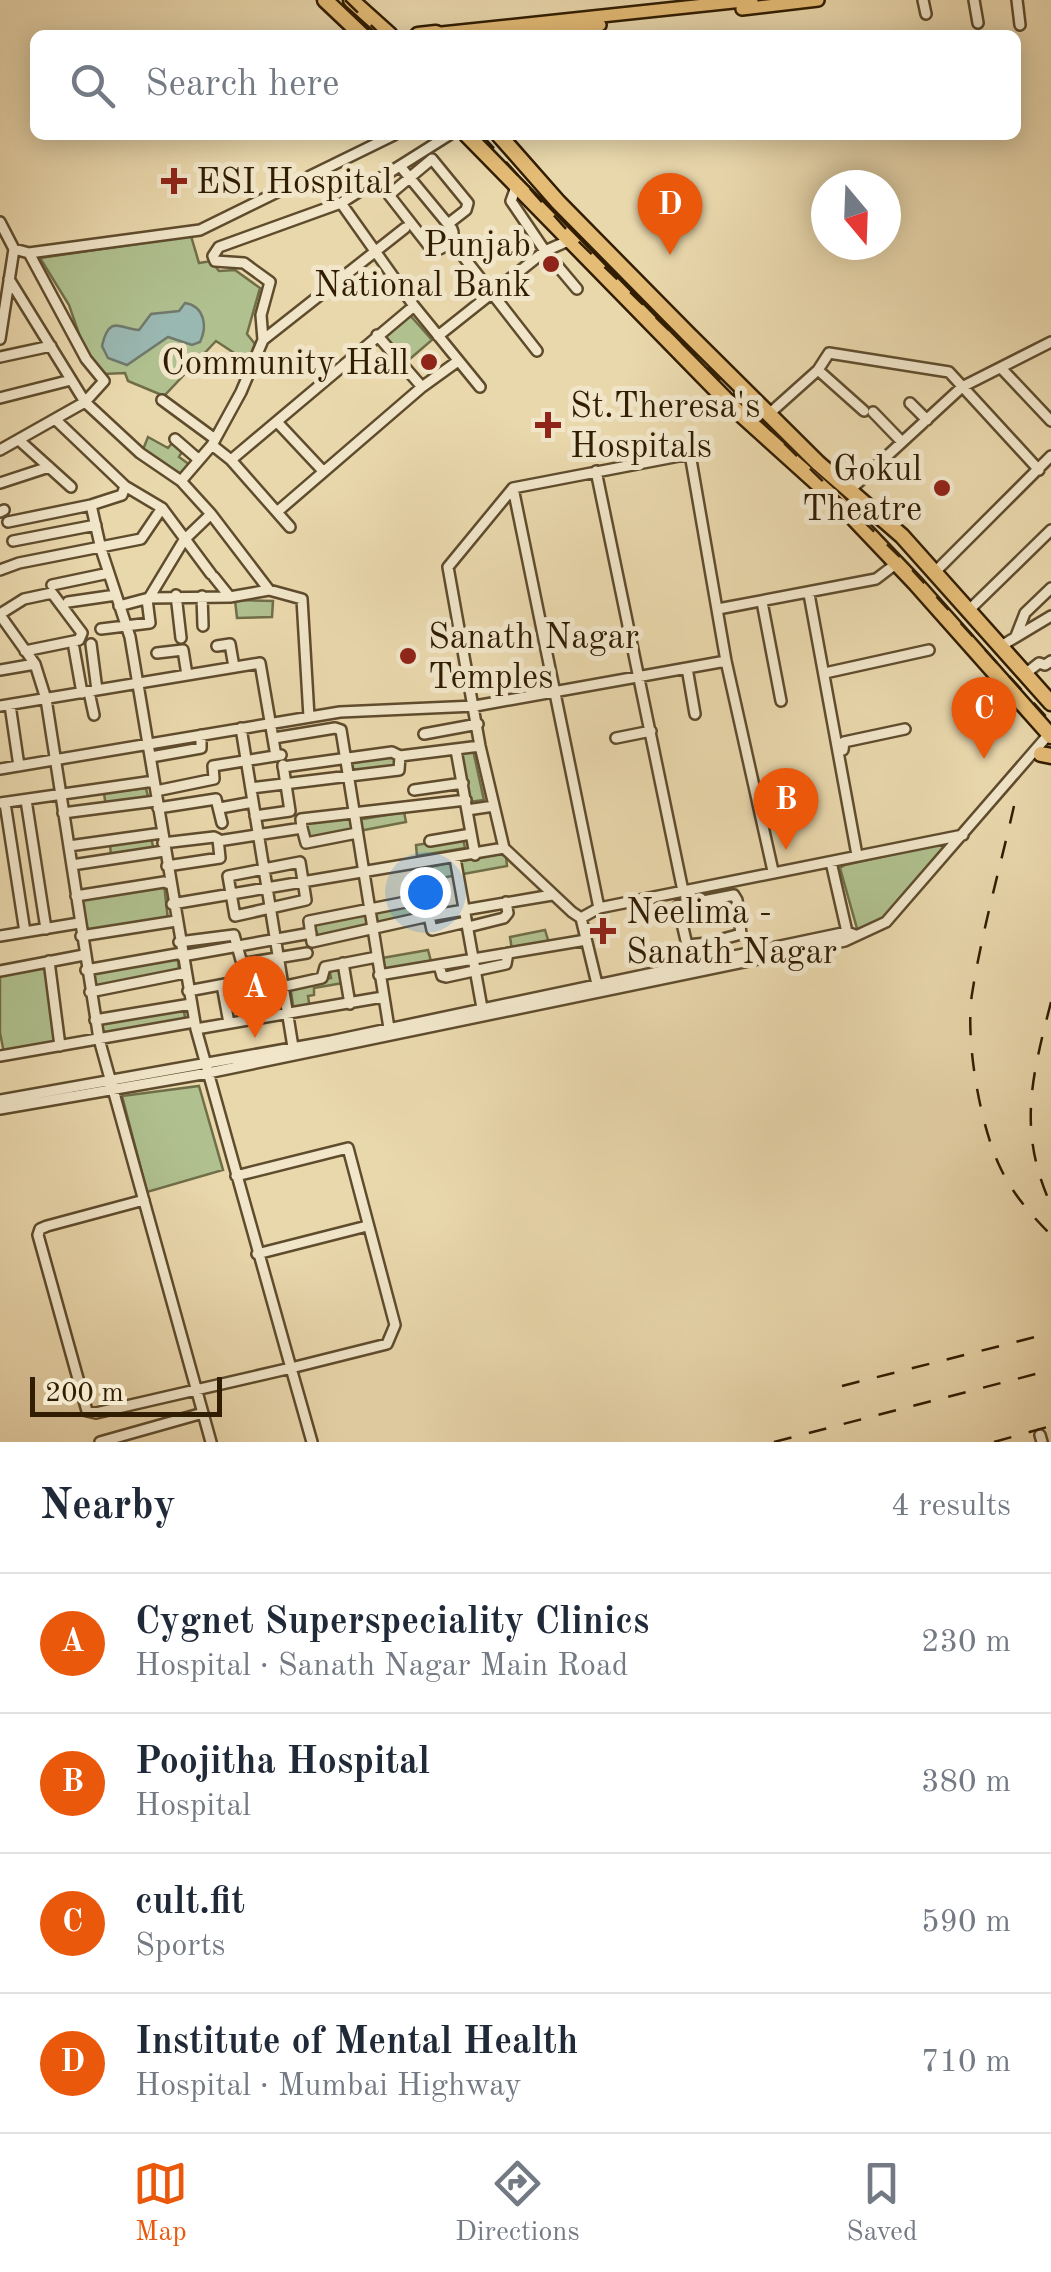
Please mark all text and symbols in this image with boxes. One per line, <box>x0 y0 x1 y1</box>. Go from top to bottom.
search box <box>30 30 1021 140</box>
icon: search <box>65 58 120 113</box>
text: Search here <box>145 66 340 104</box>
place label: ESI Hospital <box>196 166 392 201</box>
marker: ESI Hospital <box>161 168 187 194</box>
north arrow <box>811 170 901 260</box>
pin: D <box>638 172 702 255</box>
place label: Punjab National Bank <box>314 229 531 304</box>
marker: Punjab National Bank <box>540 253 562 275</box>
place label: Community Hall <box>161 347 409 382</box>
marker: Community Hall <box>418 351 440 373</box>
place label: St.Theresa's Hospitals <box>570 390 760 465</box>
marker: St.Theresa's Hospitals <box>535 412 561 438</box>
place label: Gokul Theatre <box>802 453 922 528</box>
marker: Gokul Theatre <box>931 477 953 499</box>
place label: Sanath Nagar Temples <box>428 621 639 696</box>
marker: Sanath Nagar Temples <box>397 645 419 667</box>
pin: C <box>952 676 1016 759</box>
pin: B <box>754 768 818 850</box>
your location <box>400 867 451 918</box>
place label: Neelima - Sanath Nagar <box>626 896 837 971</box>
marker: Neelima - Sanath Nagar <box>590 918 616 944</box>
pin: A <box>222 956 288 1038</box>
scale bar <box>30 1372 222 1416</box>
text: 200 m <box>45 1380 124 1408</box>
text: Nearby <box>40 1486 176 1528</box>
text: 4 results <box>891 1491 1011 1523</box>
text: Cygnet Superspeciality Clinics <box>135 1604 649 1642</box>
text: A <box>60 1627 85 1659</box>
text: 230 m <box>921 1627 1011 1659</box>
text: Hospital · Sanath Nagar Main Road <box>135 1651 628 1683</box>
text: Poojitha Hospital <box>135 1744 430 1782</box>
text: B <box>61 1767 84 1799</box>
text: 380 m <box>921 1767 1011 1799</box>
text: Hospital <box>135 1791 251 1823</box>
text: cult.fit <box>135 1884 245 1922</box>
text: C <box>62 1907 83 1939</box>
text: 590 m <box>921 1907 1011 1939</box>
text: Sports <box>135 1931 226 1963</box>
text: Institute of Mental Health <box>135 2024 578 2062</box>
text: D <box>60 2047 85 2079</box>
text: 710 m <box>921 2047 1011 2079</box>
text: Hospital · Mumbai Highway <box>135 2071 521 2103</box>
tab: Map <box>133 2156 188 2251</box>
tab: Directions <box>455 2156 580 2251</box>
tab: Saved <box>846 2156 918 2251</box>

